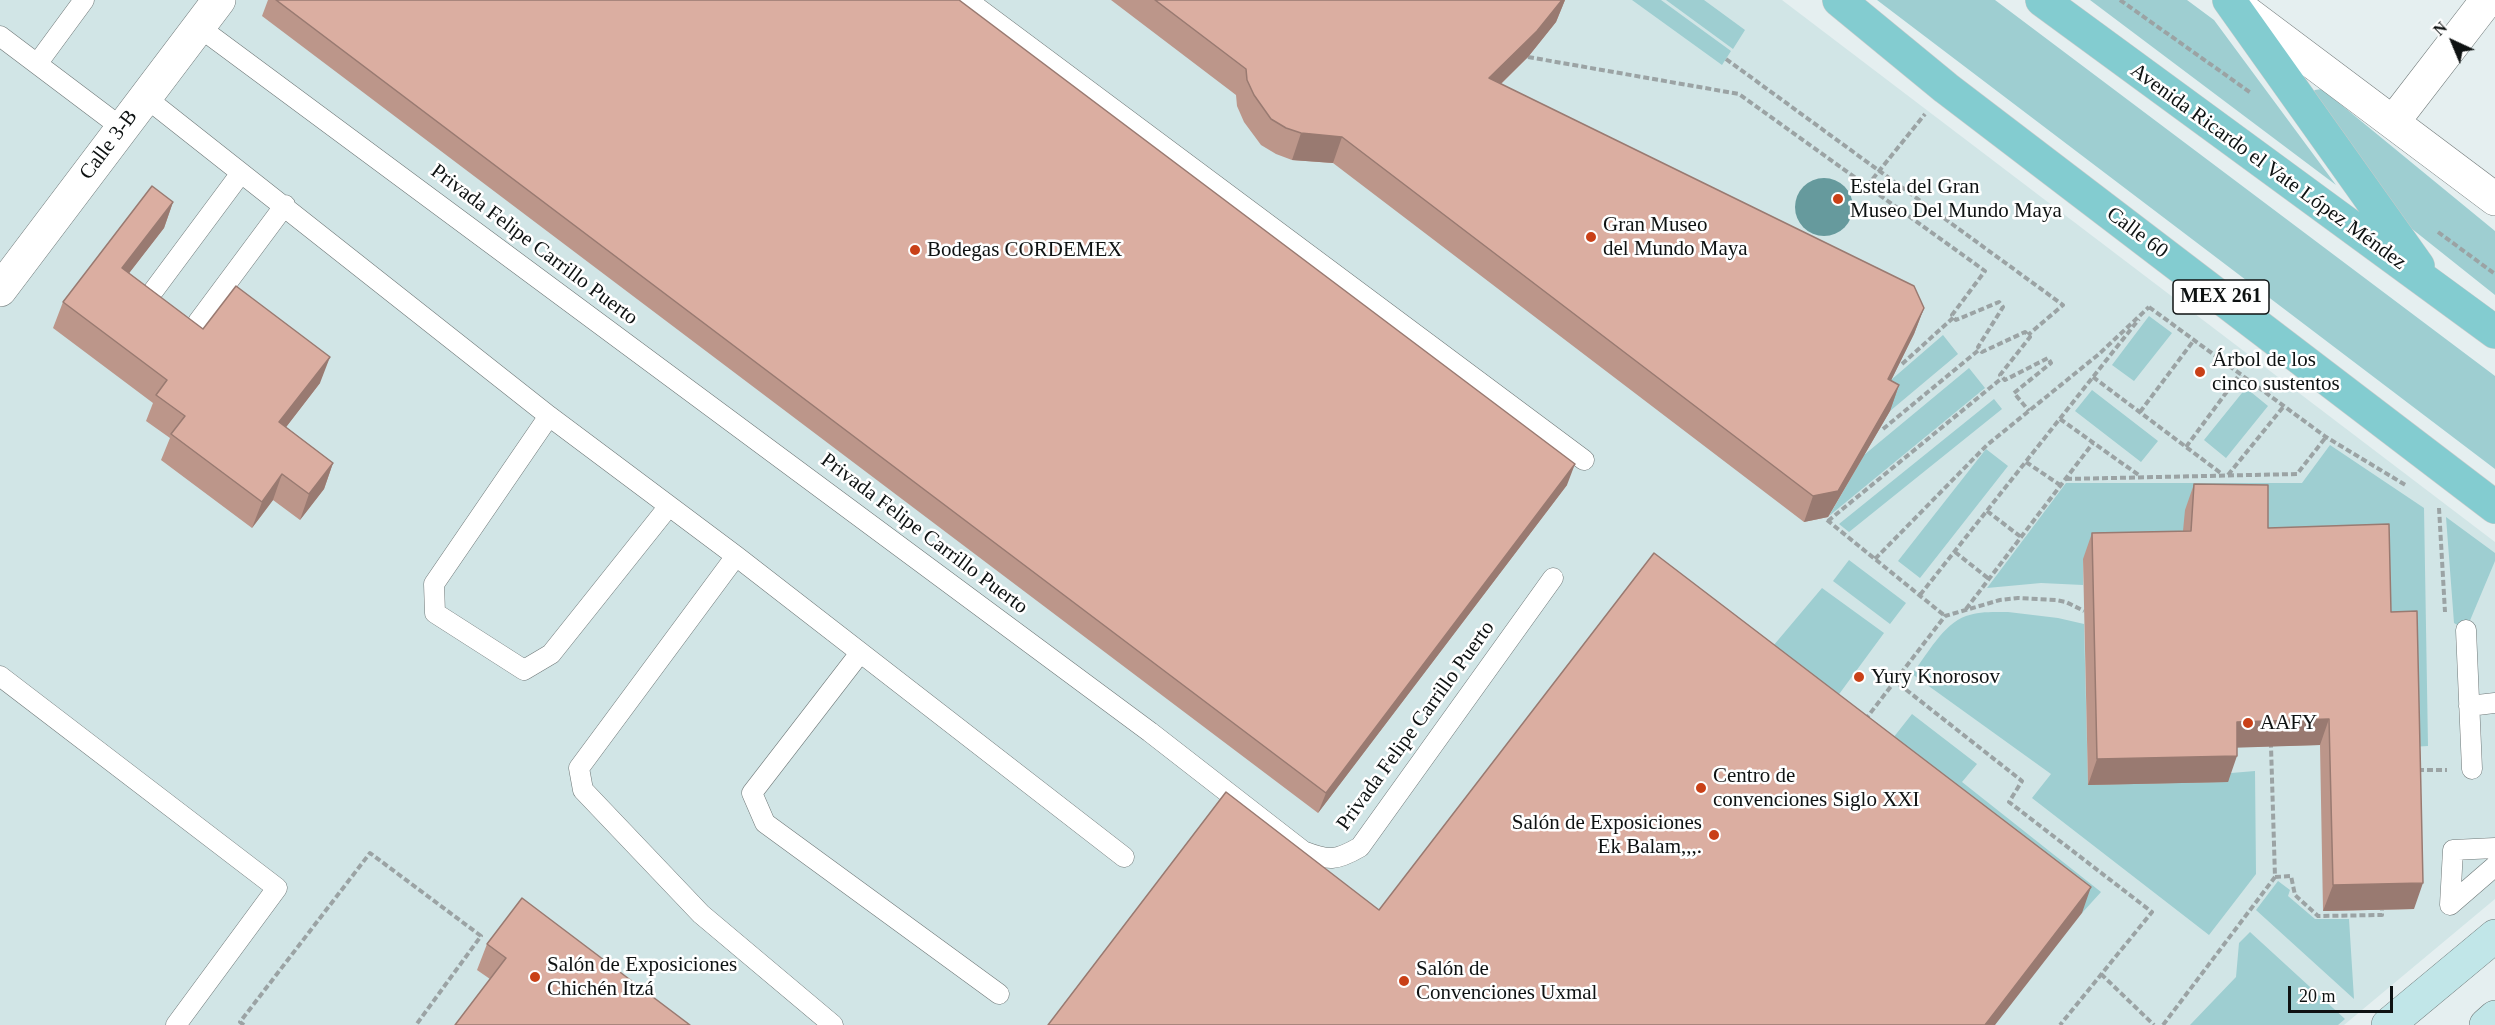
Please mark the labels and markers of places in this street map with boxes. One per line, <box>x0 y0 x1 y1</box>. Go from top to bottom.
place label: Estela del Gran Museo Del Mundo Maya <box>1850 174 2062 224</box>
marker: Estela del Gran Museo Del Mundo Maya <box>1831 192 1845 206</box>
place label: Gran Museo del Mundo Maya <box>1603 212 1748 262</box>
marker: Gran Museo del Mundo Maya <box>1584 230 1598 244</box>
place label: Bodegas CORDEMEX <box>927 237 1122 263</box>
marker: Bodegas CORDEMEX <box>908 243 922 257</box>
place label: Árbol de los cinco sustentos <box>2212 347 2340 397</box>
marker: Árbol de los cinco sustentos <box>2193 365 2207 379</box>
place label: Yury Knorosov <box>1871 664 2000 690</box>
marker: Yury Knorosov <box>1852 670 1866 684</box>
place label: AAFY <box>2260 710 2317 736</box>
marker: AAFY <box>2241 716 2255 730</box>
place label: Centro de convenciones Siglo XXI <box>1713 763 1919 813</box>
marker: Centro de convenciones Siglo XXI <box>1694 781 1708 795</box>
place label: Salón de Exposiciones Ek Balam,,,. <box>1512 810 1702 860</box>
marker: Salón de Exposiciones Ek Balam,,,. <box>1707 828 1721 842</box>
place label: Salón de Exposiciones Chichén Itzá <box>547 952 737 1002</box>
place label: Salón de Convenciones Uxmal <box>1416 956 1597 1006</box>
marker: Salón de Exposiciones Chichén Itzá <box>528 970 542 984</box>
marker: Salón de Convenciones Uxmal <box>1397 974 1411 988</box>

